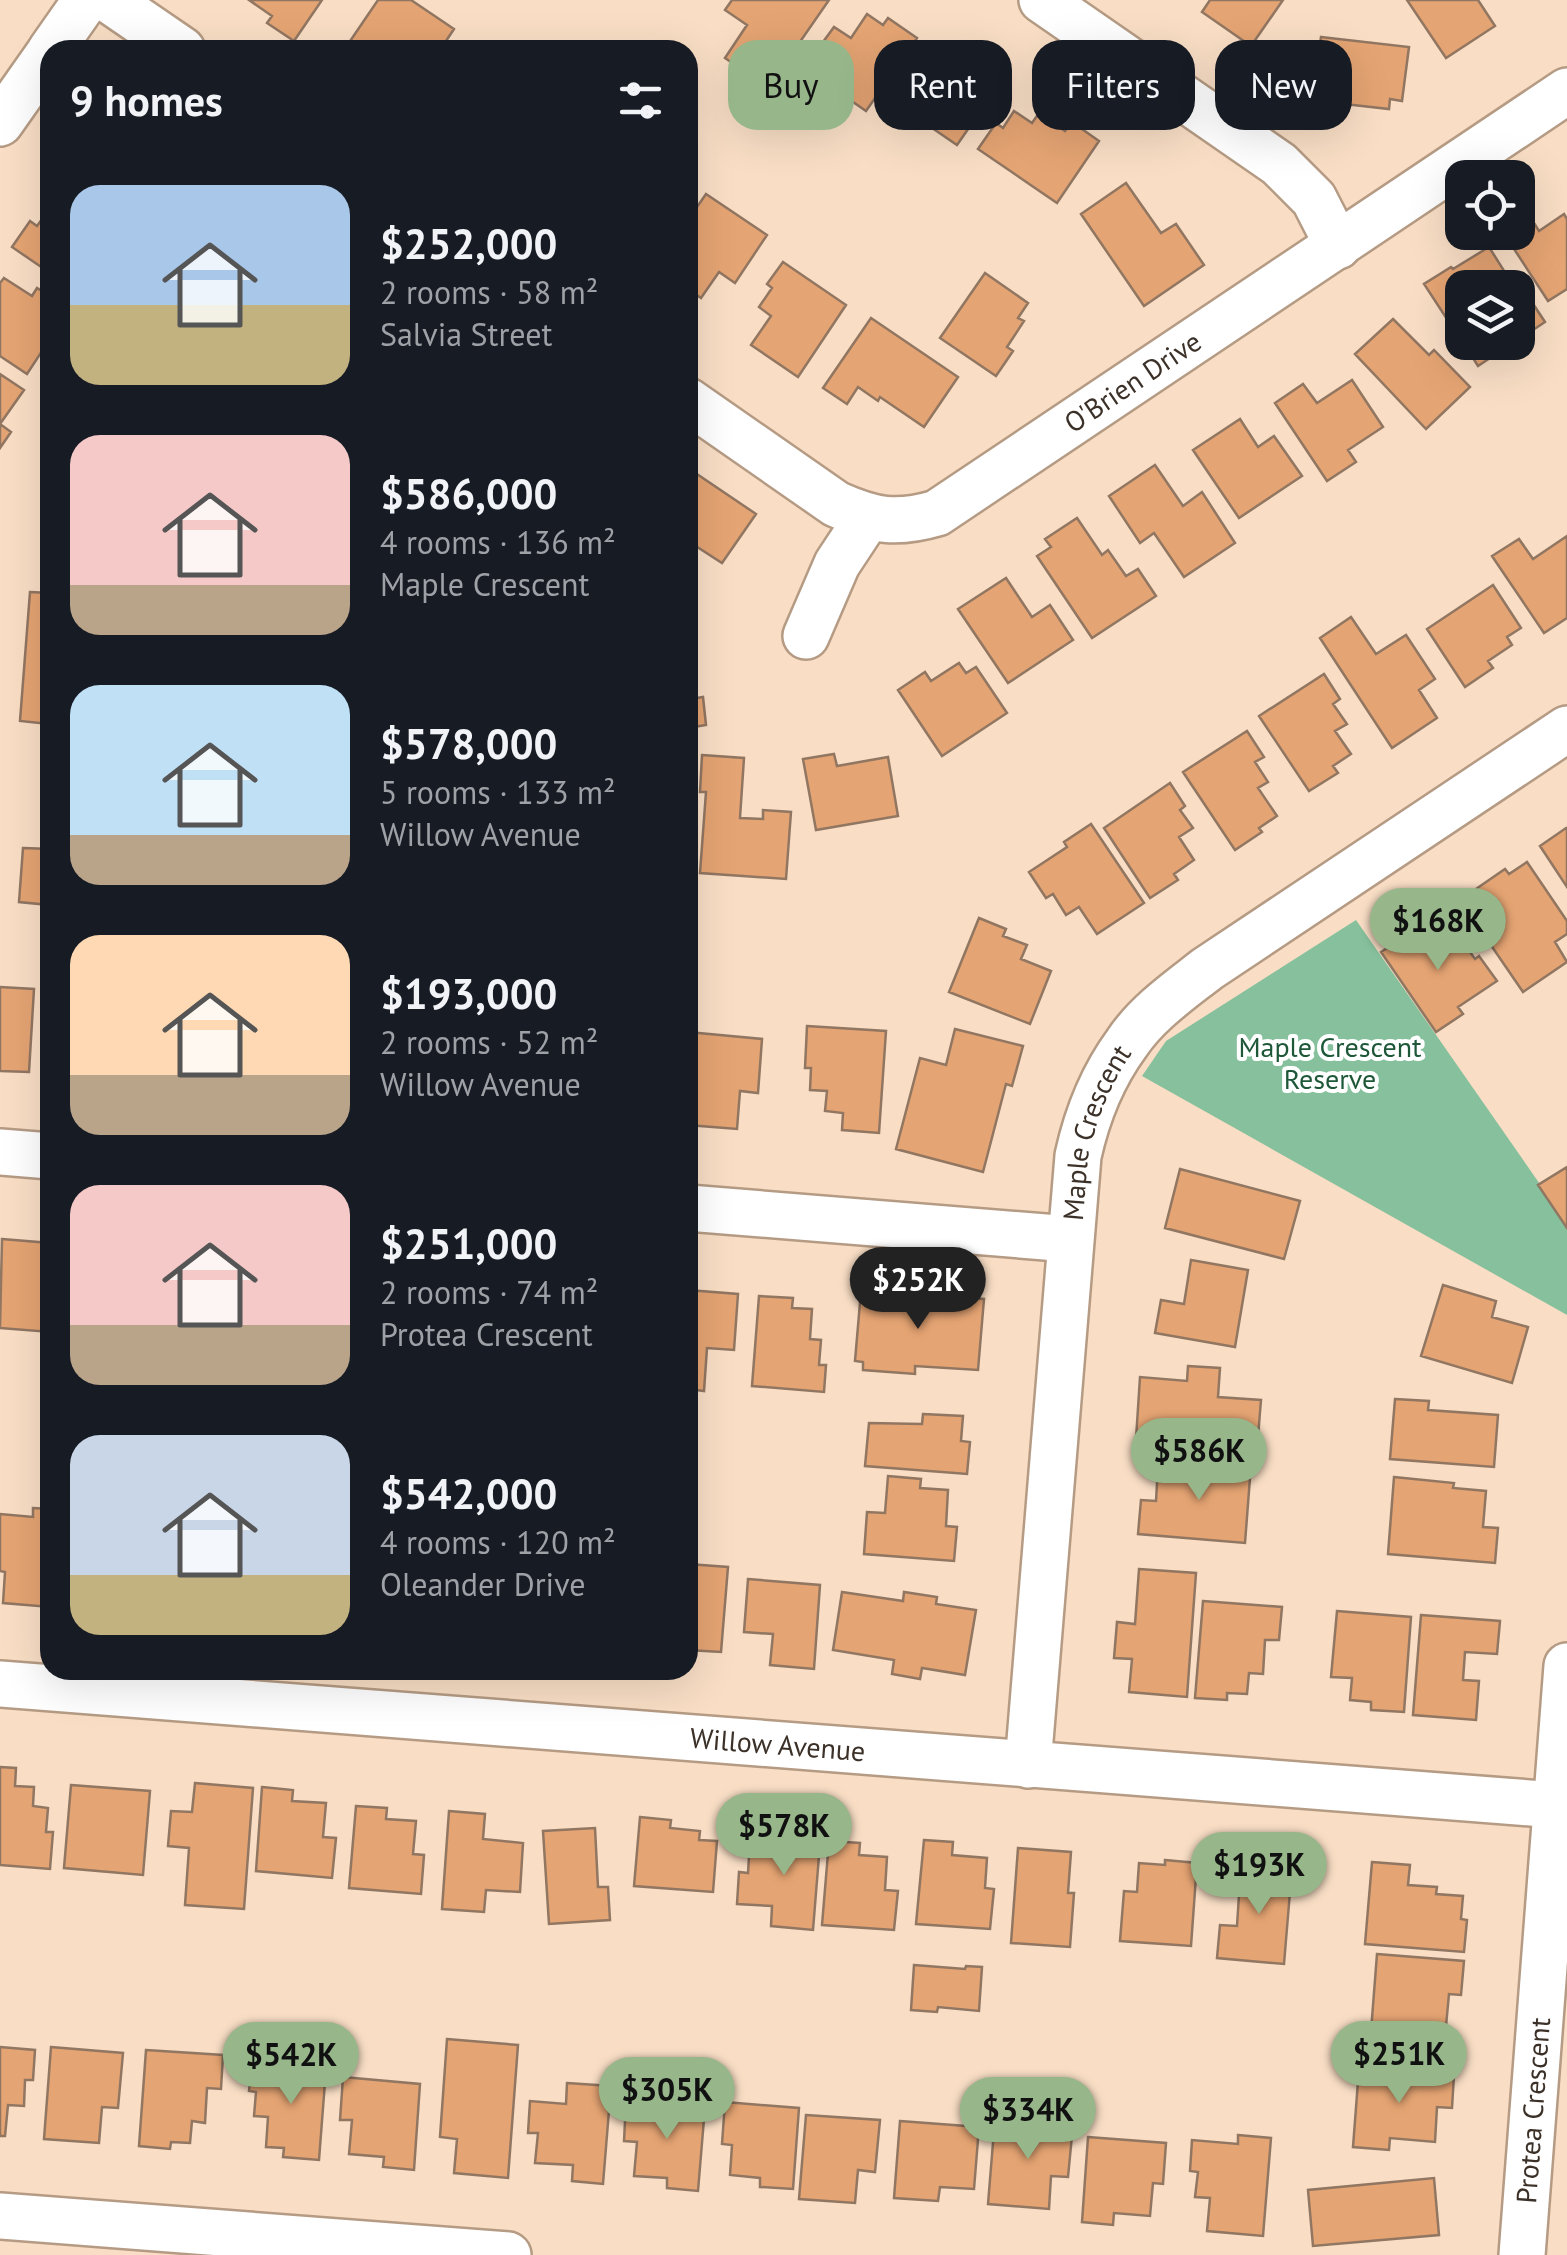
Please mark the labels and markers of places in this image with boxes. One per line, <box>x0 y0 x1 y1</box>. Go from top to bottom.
pin: $168K <box>1368 888 1508 973</box>
pin: $252K <box>848 1247 988 1332</box>
pin: $586K <box>1129 1418 1269 1503</box>
pin: $578K <box>714 1793 854 1878</box>
pin: $193K <box>1189 1832 1329 1917</box>
pin: $251K <box>1329 2021 1469 2106</box>
pin: $542K <box>221 2022 361 2107</box>
pin: $305K <box>597 2057 737 2142</box>
pin: $334K <box>958 2077 1098 2162</box>

